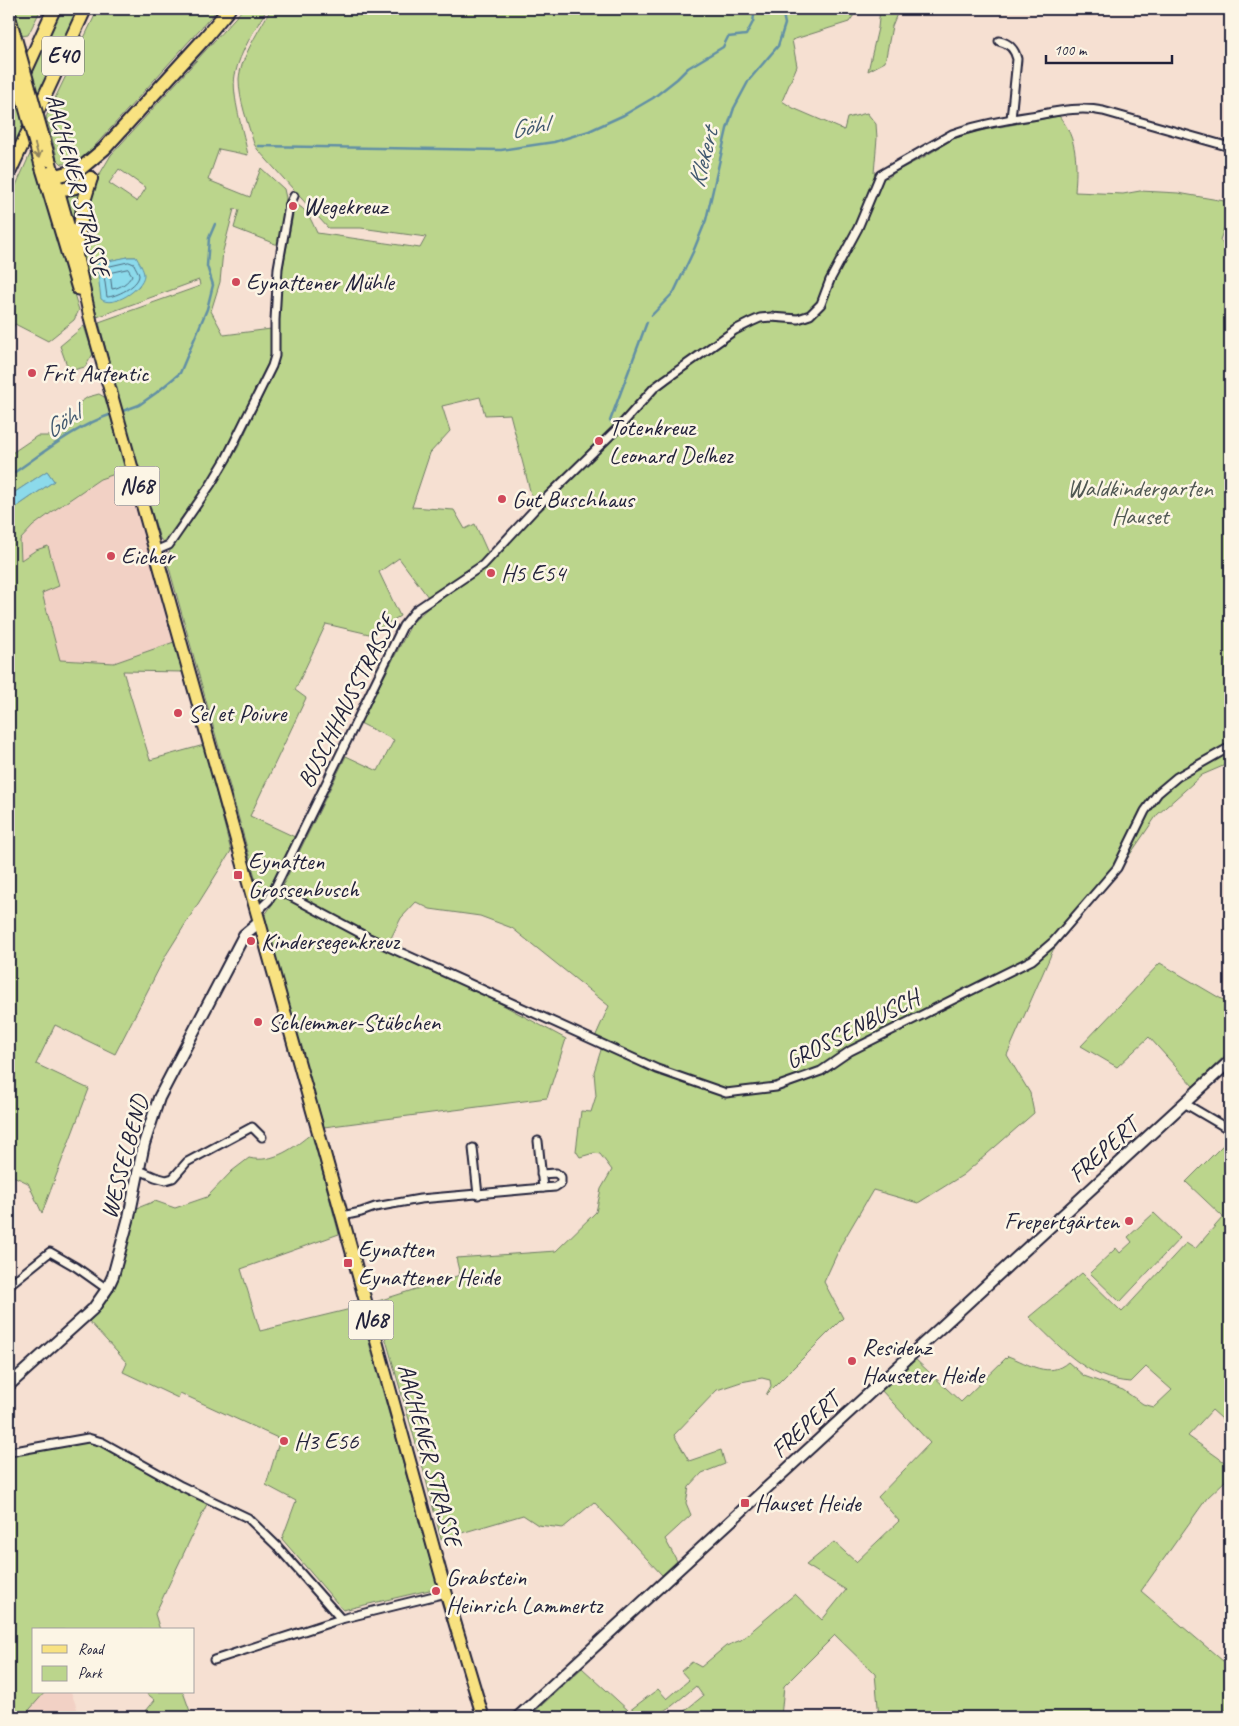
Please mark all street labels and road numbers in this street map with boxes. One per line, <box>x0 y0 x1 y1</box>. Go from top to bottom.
road number: E40 <box>42 36 84 76</box>
street label: AACHENER STRASSE <box>39 90 118 282</box>
road number: N68 <box>114 466 160 506</box>
street label: BUSCHHAUSSTRASSE <box>291 607 405 792</box>
street label: GROSSENBUSCH <box>780 981 928 1075</box>
street label: WESSELBEND <box>93 1090 155 1222</box>
street label: FREPERT <box>1062 1107 1148 1189</box>
road number: N68 <box>348 1300 394 1340</box>
street label: AACHENER STRASSE <box>391 1360 470 1552</box>
street label: FREPERT <box>764 1382 850 1464</box>

